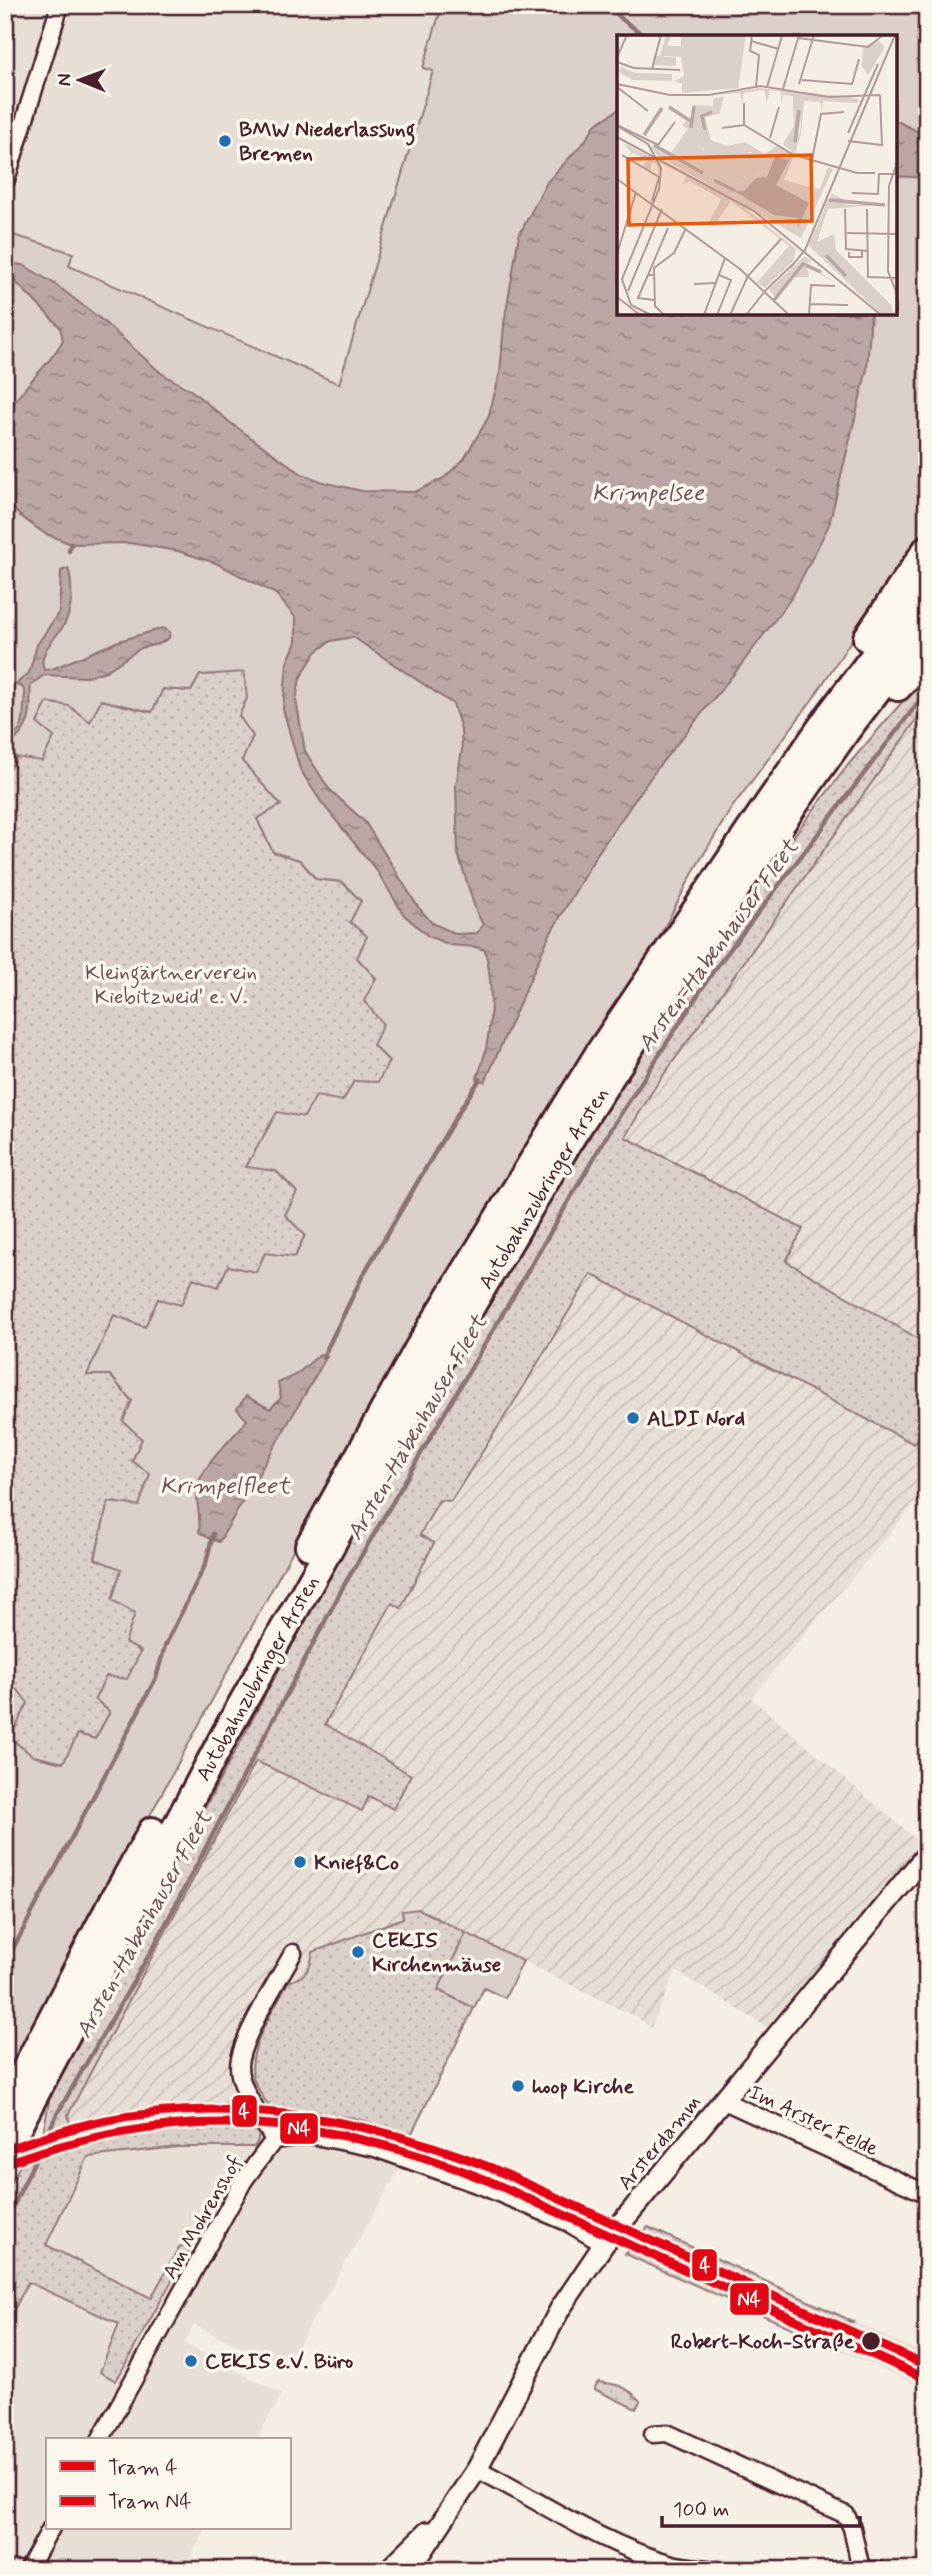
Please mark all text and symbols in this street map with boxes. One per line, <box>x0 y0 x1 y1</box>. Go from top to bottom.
inset map <box>617 35 897 315</box>
north arrow <box>46 46 116 116</box>
text: N <box>52 73 77 86</box>
place label: BMW Niederlassung Bremen <box>239 116 416 168</box>
marker: BMW Niederlassung Bremen <box>217 133 233 149</box>
water label: Krimpelsee <box>592 479 705 509</box>
water label: Arsten-Habenhauser Fleet <box>631 833 807 1058</box>
park label: Kleingärtnerverein Kiebitzweid' e. V. <box>85 959 257 1011</box>
street label: Autobahnzubringer Arsten <box>472 1082 616 1295</box>
water label: Arsten-Habenhauser Fleet <box>341 1309 495 1546</box>
place label: ALDI Nord <box>647 1405 745 1433</box>
marker: ALDI Nord <box>625 1410 641 1426</box>
water label: Krimpelfleet <box>160 1472 291 1502</box>
street label: Autobahnzubringer Arsten <box>190 1571 327 1787</box>
water label: Arsten-Habenhauser Fleet <box>70 1805 220 2044</box>
place label: Knief&Co <box>314 1849 399 1877</box>
marker: Knief&Co <box>292 1854 308 1870</box>
place label: CEKIS Kirchenmäuse <box>372 1927 501 1979</box>
marker: CEKIS Kirchenmäuse <box>350 1944 366 1960</box>
place label: hoop Kirche <box>532 2073 634 2101</box>
marker: hoop Kirche <box>510 2078 526 2094</box>
street label: Im Arster Felde <box>744 2079 883 2163</box>
street label: Arsterdamm <box>612 2089 708 2196</box>
line badge: 4 <box>231 2094 258 2128</box>
text: 4 <box>238 2100 250 2125</box>
line badge: N4 <box>279 2112 319 2145</box>
text: N4 <box>287 2117 311 2142</box>
street label: Am Mohrenshof <box>156 2151 250 2284</box>
line badge: 4 <box>691 2248 718 2282</box>
text: 4 <box>699 2254 711 2279</box>
line badge: N4 <box>729 2282 770 2316</box>
text: N4 <box>737 2288 761 2313</box>
place label: Robert-Koch-Straße <box>671 2328 855 2356</box>
marker: Robert-Koch-Straße <box>860 2330 882 2352</box>
place label: CEKIS e.V. Büro <box>205 2348 354 2376</box>
marker: CEKIS e.V. Büro <box>183 2353 199 2369</box>
legend <box>46 2438 290 2530</box>
text: Tram 4 <box>108 2454 178 2482</box>
scale bar <box>662 2484 860 2528</box>
text: Tram N4 <box>108 2488 192 2516</box>
text: 100 m <box>673 2496 729 2524</box>

